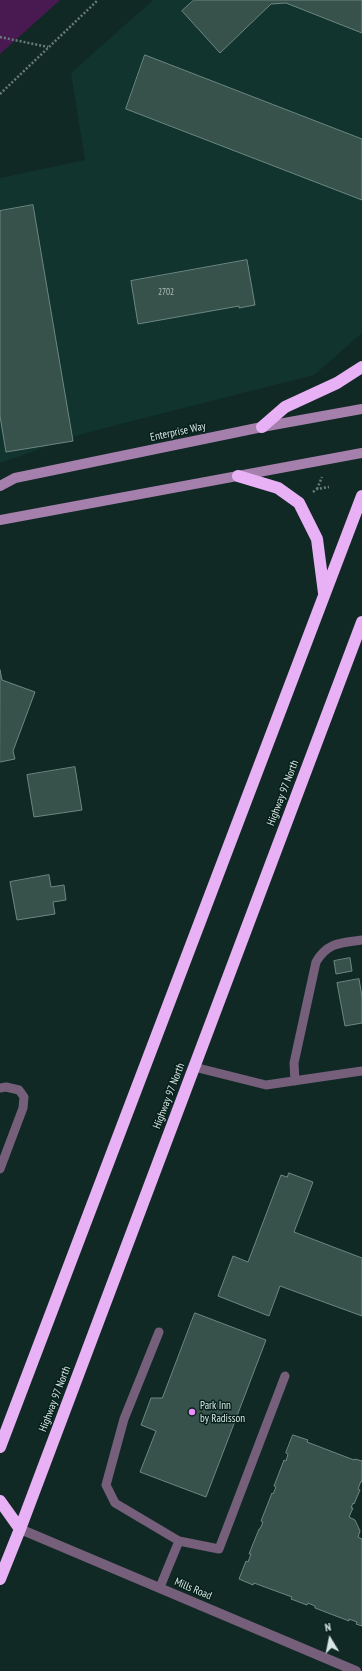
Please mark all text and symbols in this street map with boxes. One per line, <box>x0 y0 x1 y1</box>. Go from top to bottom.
house number: 2702 <box>158 287 174 297</box>
street label: Enterprise Way <box>149 420 207 444</box>
street label: Highway 97 North <box>264 758 302 828</box>
street label: Highway 97 North <box>150 1061 188 1131</box>
street label: Highway 97 North <box>36 1364 74 1434</box>
place label: Park Inn by Radisson <box>200 1399 245 1425</box>
marker: Park Inn by Radisson <box>187 1407 197 1417</box>
street label: Mills Road <box>172 1575 214 1603</box>
north arrow <box>310 1619 350 1659</box>
text: N <box>324 1620 332 1635</box>

